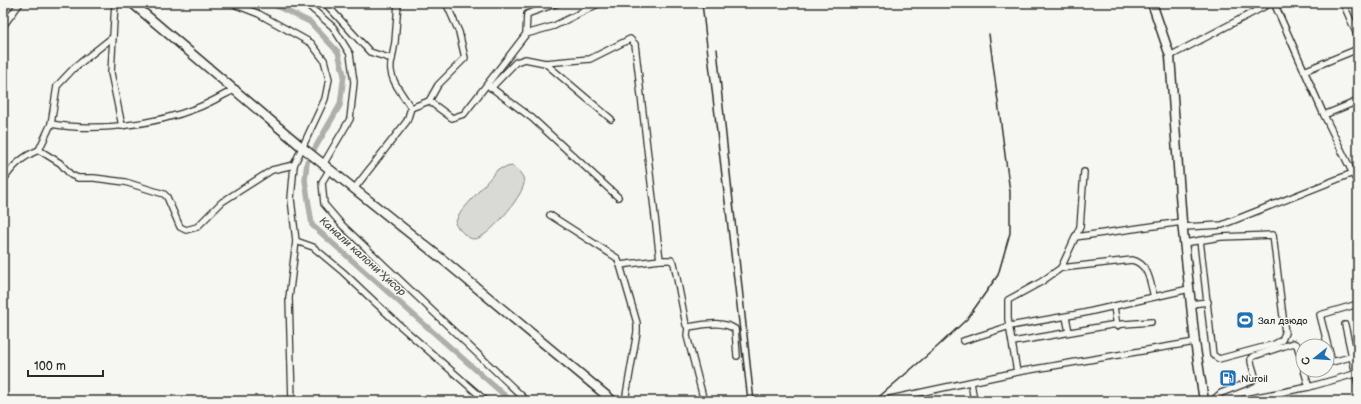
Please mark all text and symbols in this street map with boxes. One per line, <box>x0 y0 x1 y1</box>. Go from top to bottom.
water label: Канали калони Ҳисор <box>317 214 409 299</box>
sports icon: Зал дзюдо <box>1235 310 1255 330</box>
place label: Зал дзюдо <box>1258 315 1308 327</box>
north arrow <box>1295 338 1335 378</box>
scale bar <box>28 352 103 378</box>
text: С <box>1298 355 1313 366</box>
text: 100 m <box>34 359 66 374</box>
fuel station icon: Nuroil <box>1218 368 1238 388</box>
place label: Nuroil <box>1241 373 1268 385</box>

